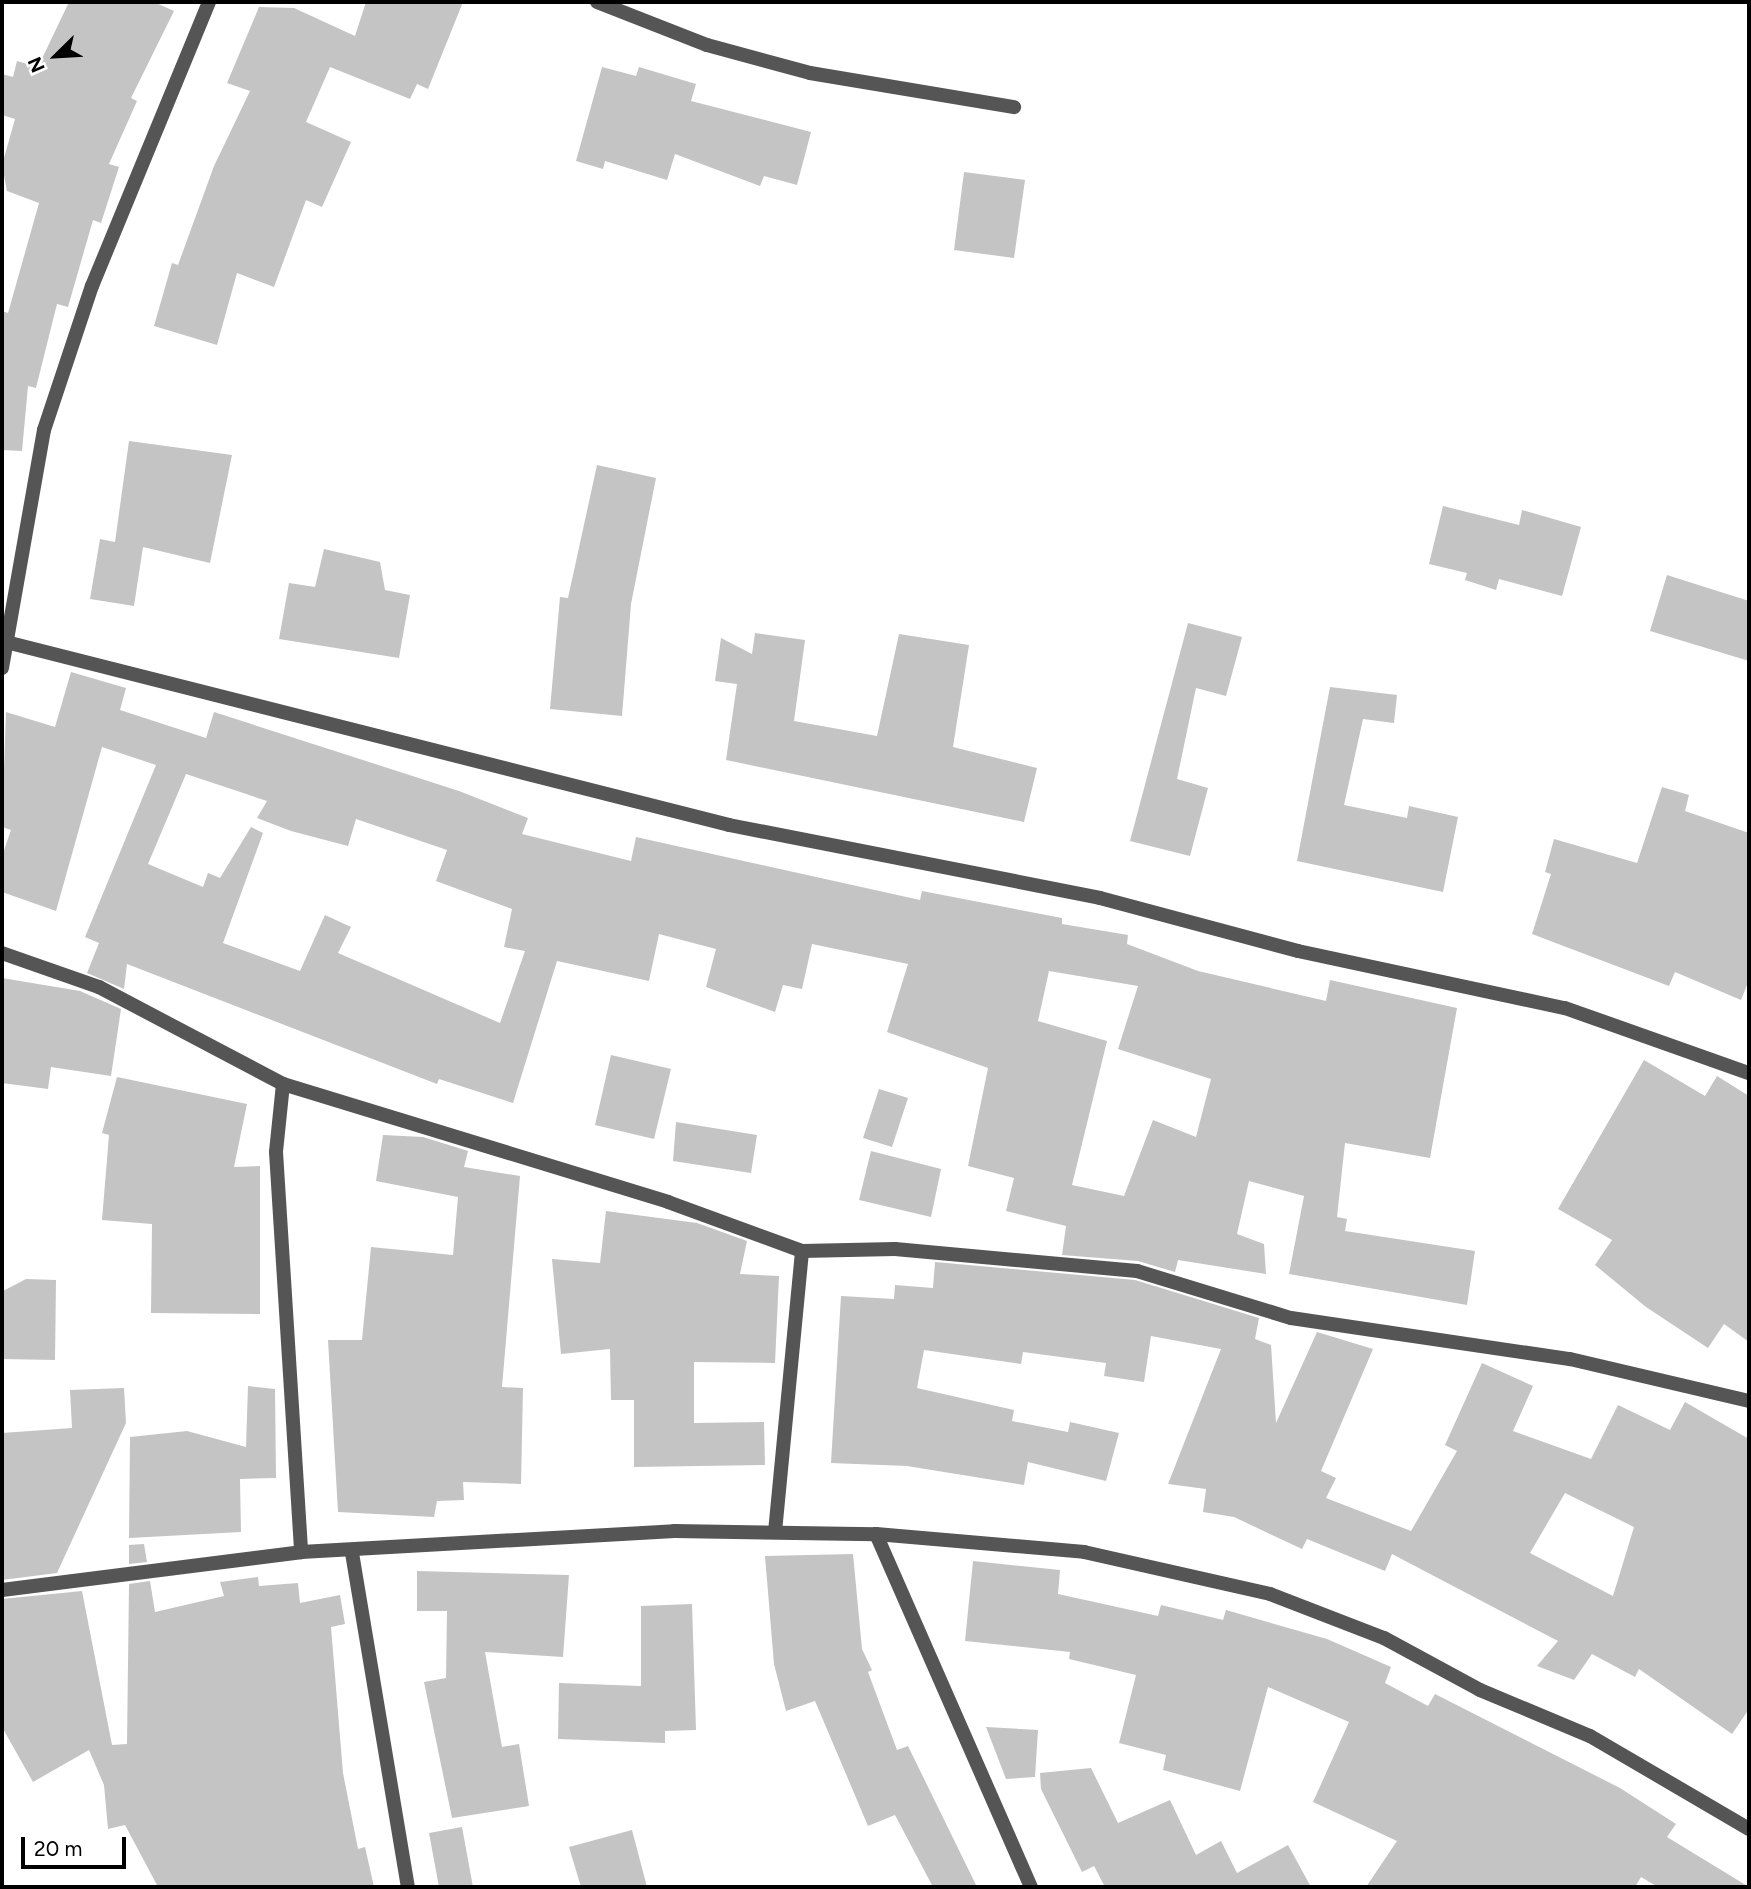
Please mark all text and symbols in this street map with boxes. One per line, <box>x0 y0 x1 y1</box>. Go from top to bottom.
north arrow <box>21 21 91 91</box>
text: N <box>23 53 50 76</box>
scale bar <box>24 1822 130 1866</box>
text: 20 m <box>34 1836 82 1861</box>

